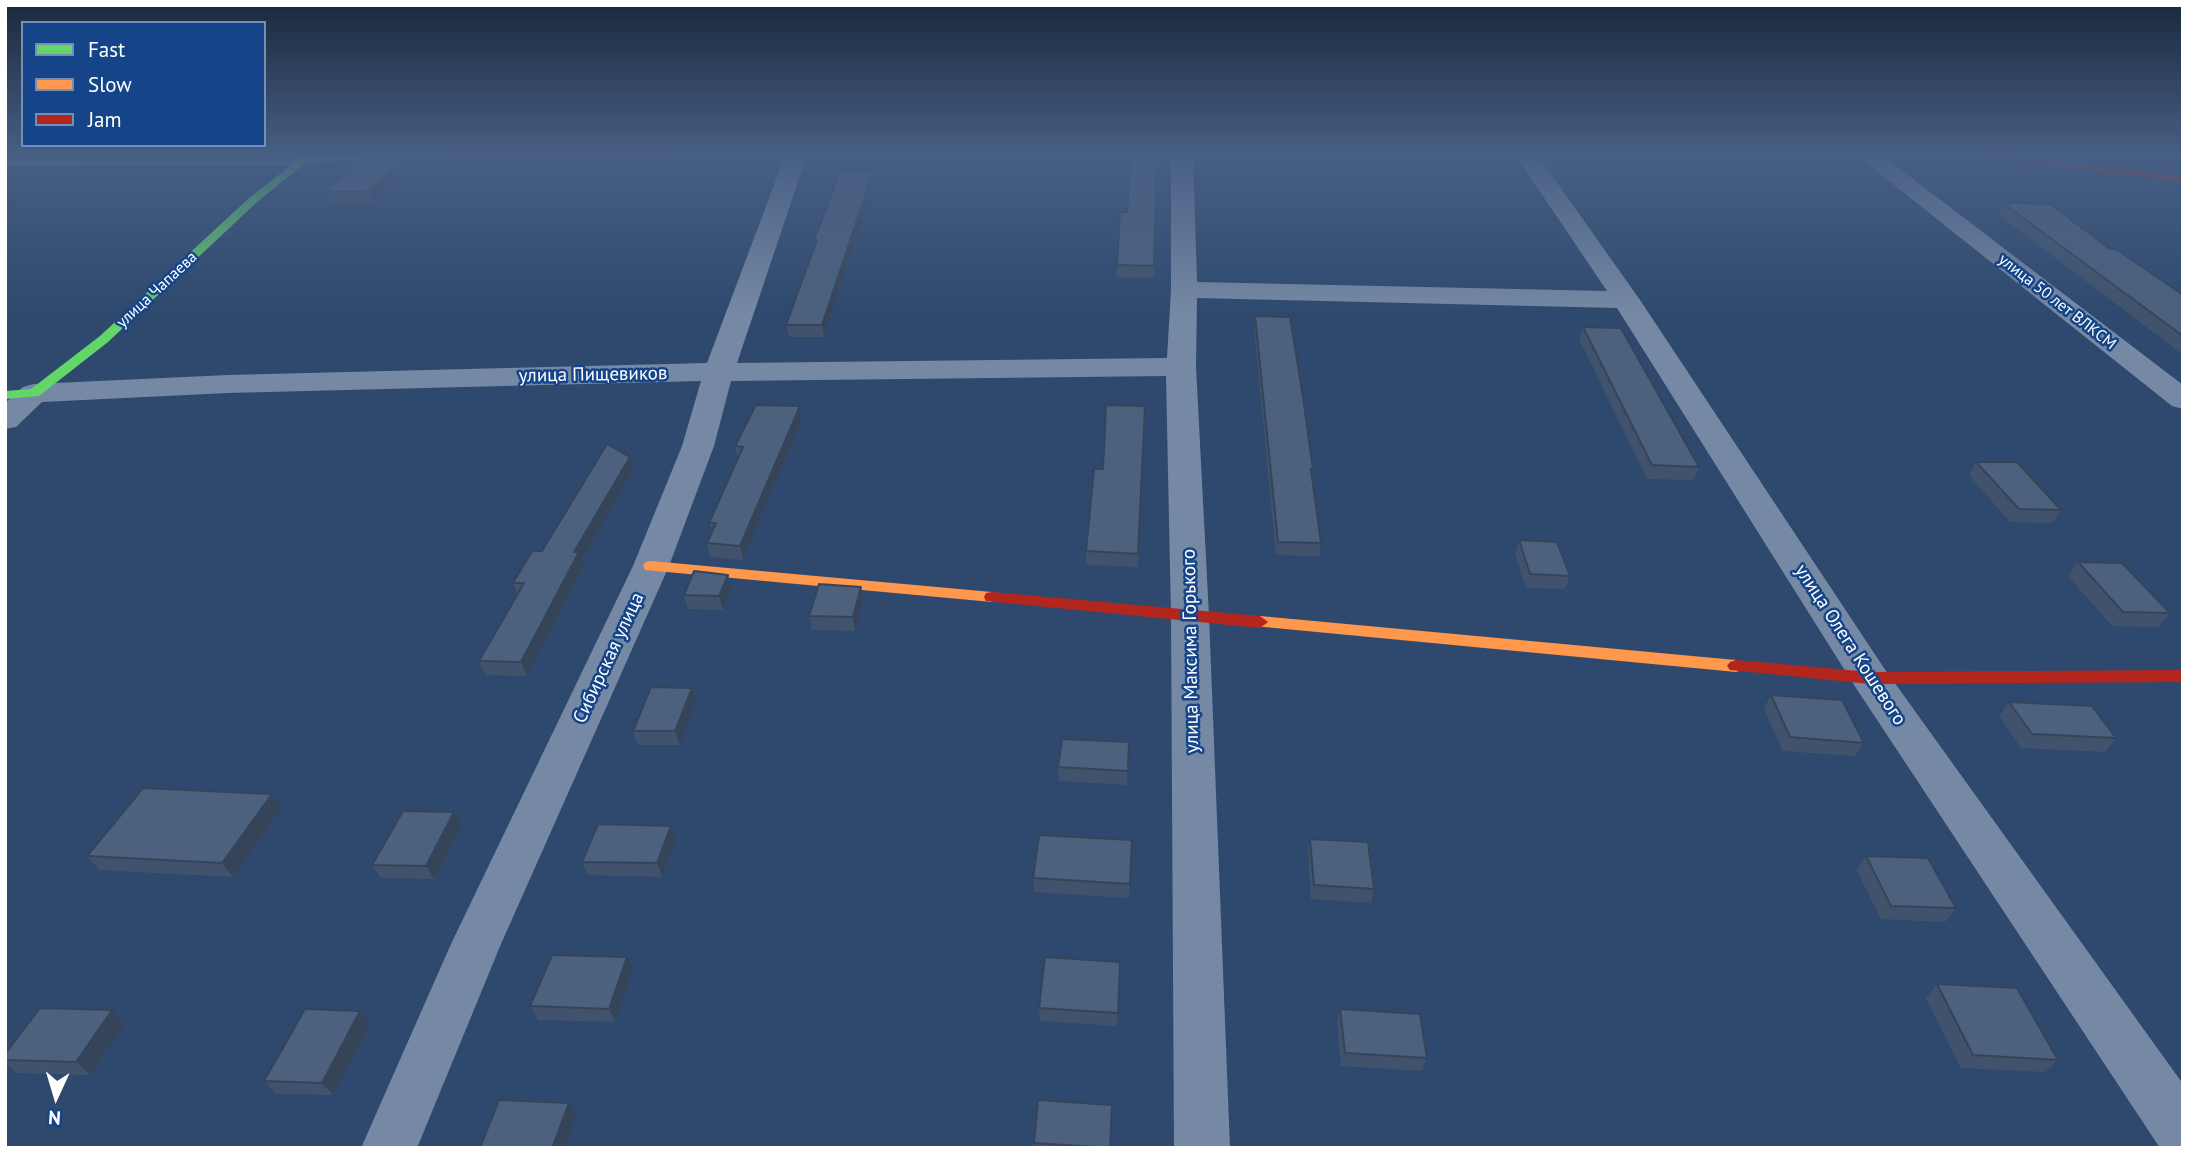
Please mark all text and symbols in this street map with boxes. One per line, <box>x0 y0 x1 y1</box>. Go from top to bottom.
legend <box>21 21 266 147</box>
text: Fast <box>88 36 125 63</box>
text: Slow <box>88 71 132 98</box>
text: Jam <box>88 106 122 133</box>
street label: улица Чапаева <box>113 248 201 332</box>
street label: улица 50 лет ВЛКСМ <box>1994 250 2120 354</box>
street label: улица Пищевиков <box>518 362 668 388</box>
street label: улица Максима Горького <box>1178 549 1204 753</box>
street label: улица Олега Кошевого <box>1789 560 1911 730</box>
street label: Сибирская улица <box>569 589 649 727</box>
north arrow <box>21 1062 91 1132</box>
text: N <box>47 1106 62 1130</box>

